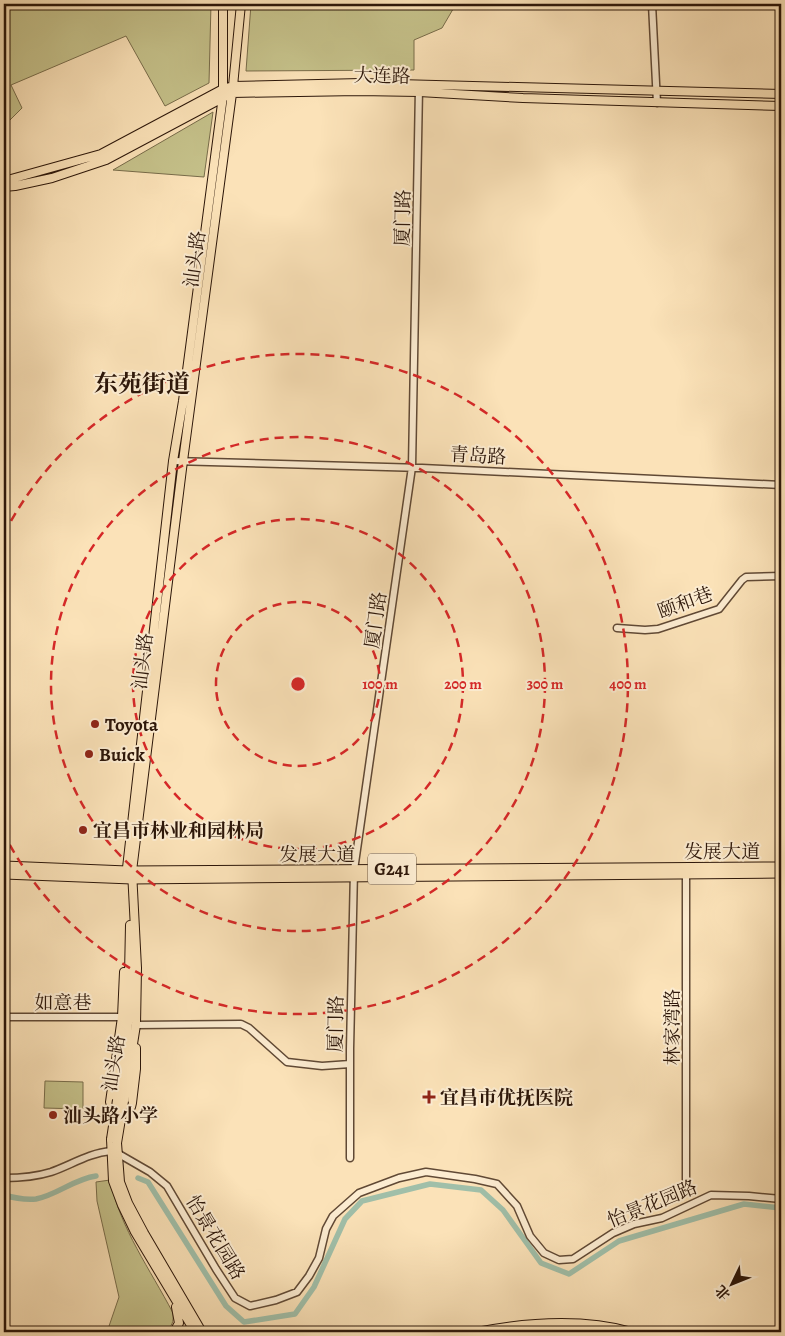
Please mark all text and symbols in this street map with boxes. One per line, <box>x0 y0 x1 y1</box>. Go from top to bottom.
street label: 大连路 <box>353 63 411 89</box>
street label: 厦门路 <box>390 189 416 247</box>
street label: 汕头路 <box>178 229 212 289</box>
district label: 东苑街道 <box>94 368 190 400</box>
street label: 青岛路 <box>449 442 507 470</box>
street label: 颐和巷 <box>654 581 717 625</box>
street label: 厦门路 <box>359 590 393 650</box>
street label: 汕头路 <box>127 631 159 691</box>
text: 100 m <box>362 674 398 694</box>
text: 200 m <box>444 674 482 694</box>
text: 300 m <box>527 674 564 694</box>
text: 400 m <box>609 674 647 694</box>
centre of rings <box>289 675 307 693</box>
place label: Toyota <box>105 712 159 738</box>
marker: Toyota <box>89 718 101 730</box>
place label: Buick <box>99 742 145 768</box>
marker: Buick <box>83 748 95 760</box>
place label: 宜昌市林业和园林局 <box>93 818 264 844</box>
marker: 宜昌市林业和园林局 <box>77 824 89 836</box>
street label: 发展大道 <box>684 839 760 865</box>
street label: 发展大道 <box>279 842 355 868</box>
road number: G241 <box>368 854 416 884</box>
street label: 林家湾路 <box>660 989 686 1065</box>
street label: 如意巷 <box>34 990 92 1016</box>
street label: 厦门路 <box>323 995 349 1053</box>
street label: 汕头路 <box>97 1033 131 1093</box>
place label: 宜昌市优抚医院 <box>440 1085 573 1111</box>
marker: 宜昌市优抚医院 <box>422 1090 436 1104</box>
place label: 汕头路小学 <box>63 1103 158 1129</box>
marker: 汕头路小学 <box>47 1109 59 1121</box>
street label: 怡景花园路 <box>603 1174 701 1234</box>
street label: 怡景花园路 <box>180 1190 251 1285</box>
north arrow <box>708 1258 758 1308</box>
text: 北 <box>711 1281 735 1304</box>

